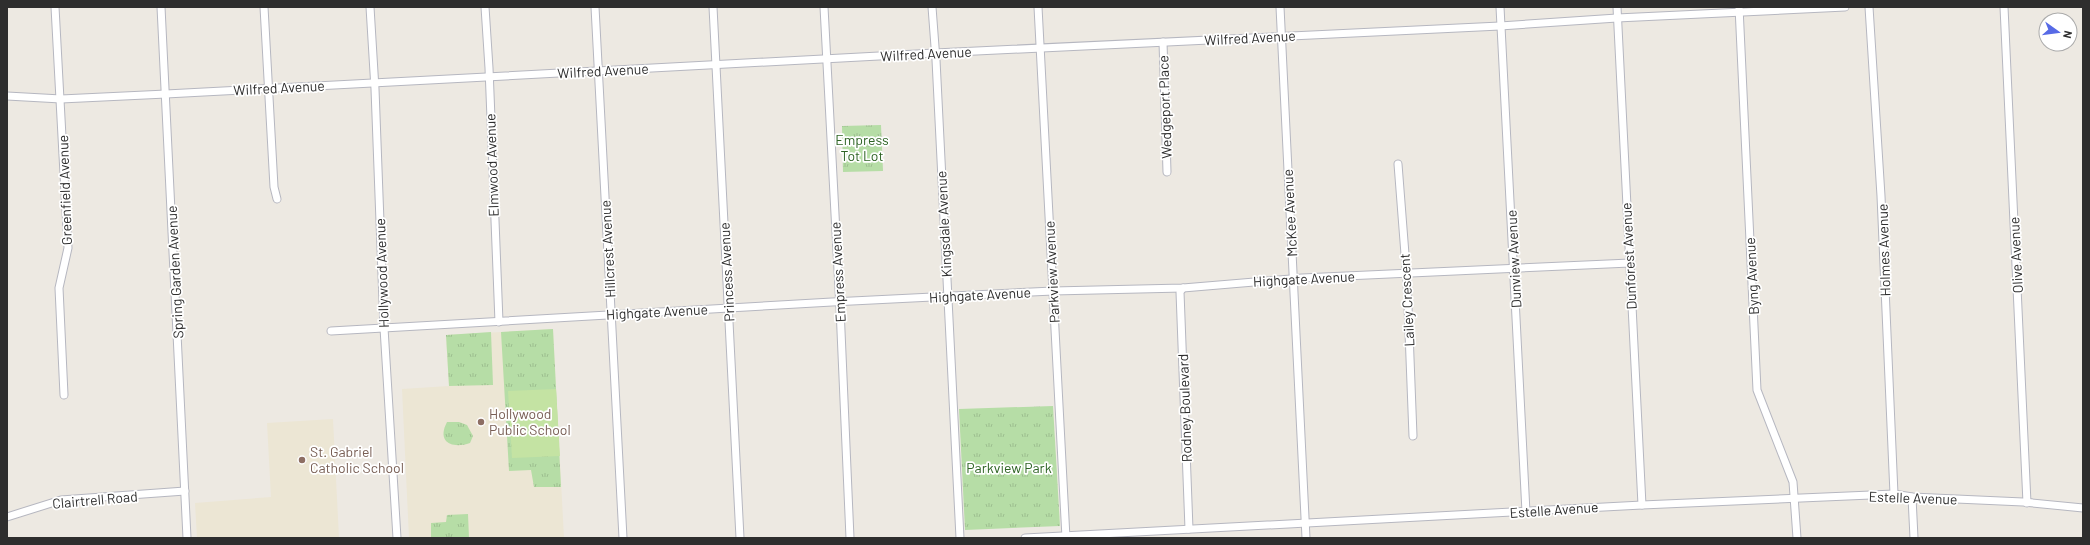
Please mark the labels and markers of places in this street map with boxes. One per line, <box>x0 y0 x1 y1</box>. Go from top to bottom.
place label: Hollywood Public School <box>489 405 571 438</box>
marker: Hollywood Public School <box>476 417 486 427</box>
place label: St. Gabriel Catholic School <box>310 443 404 476</box>
marker: St. Gabriel Catholic School <box>297 455 307 465</box>

